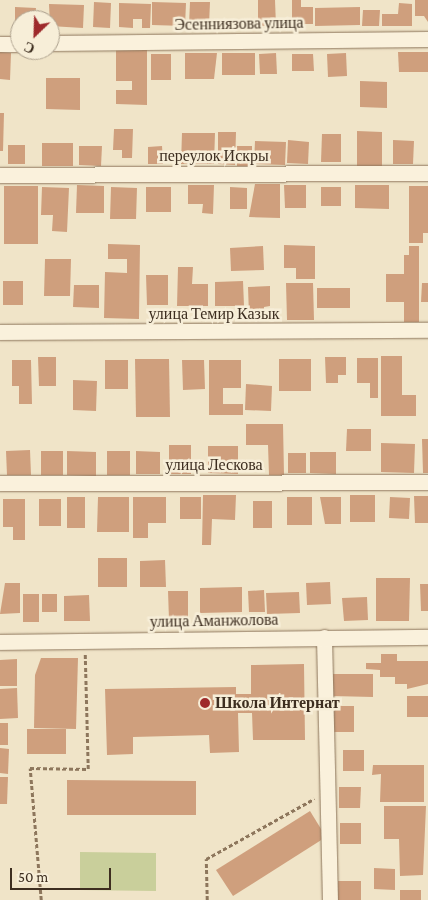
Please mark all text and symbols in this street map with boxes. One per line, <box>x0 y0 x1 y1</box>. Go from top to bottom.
north arrow <box>10 10 60 60</box>
street label: Эсенниязова улица <box>174 13 304 35</box>
text: С <box>21 38 37 57</box>
street label: переулок Искры <box>159 146 269 166</box>
street label: улица Темир Казык <box>149 304 279 324</box>
street label: улица Лескова <box>165 455 263 475</box>
street label: улица Аманжолова <box>150 610 278 632</box>
place label: Школа Интернат <box>215 693 340 713</box>
marker: Школа Интернат <box>199 697 211 709</box>
scale bar <box>12 858 114 890</box>
text: 50 m <box>18 869 48 885</box>

